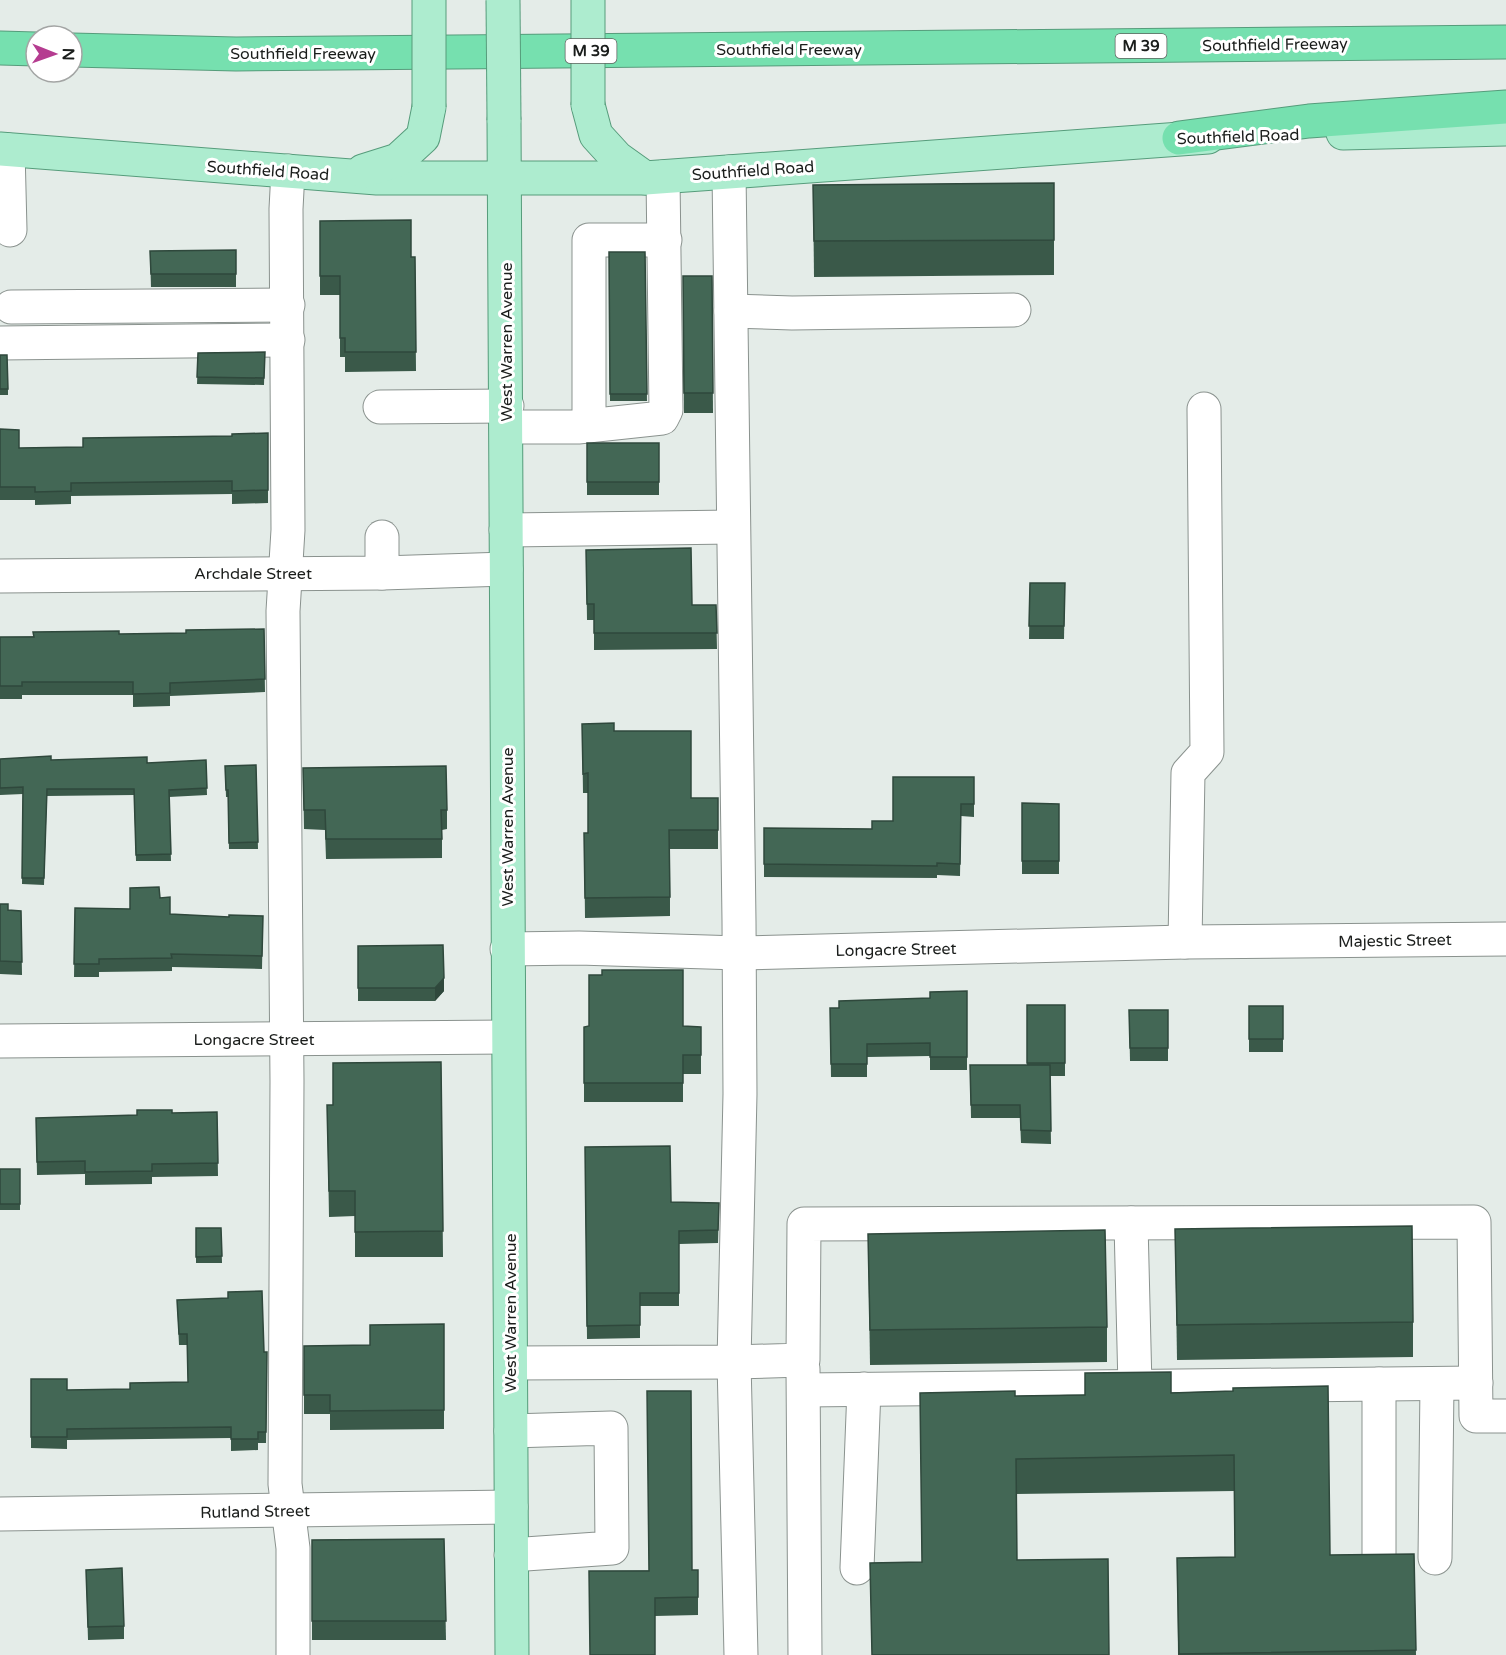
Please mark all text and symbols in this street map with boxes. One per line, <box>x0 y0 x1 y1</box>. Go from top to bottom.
north arrow <box>24 24 84 84</box>
road number: M 39 <box>1116 34 1166 58</box>
street label: Southfield Freeway <box>1202 34 1348 56</box>
road number: M 39 <box>566 39 616 63</box>
street label: Southfield Freeway <box>716 40 862 60</box>
street label: Southfield Freeway <box>230 44 376 64</box>
text: N <box>58 48 78 61</box>
street label: Southfield Road <box>1176 125 1300 149</box>
street label: Southfield Road <box>206 157 330 185</box>
street label: Southfield Road <box>691 157 815 185</box>
street label: West Warren Avenue <box>497 262 517 422</box>
street label: Archdale Street <box>194 564 312 584</box>
street label: West Warren Avenue <box>498 747 518 907</box>
street label: Majestic Street <box>1338 930 1452 952</box>
street label: Longacre Street <box>835 939 957 961</box>
street label: Longacre Street <box>193 1030 315 1050</box>
street label: West Warren Avenue <box>501 1233 521 1393</box>
street label: Rutland Street <box>200 1501 310 1523</box>

